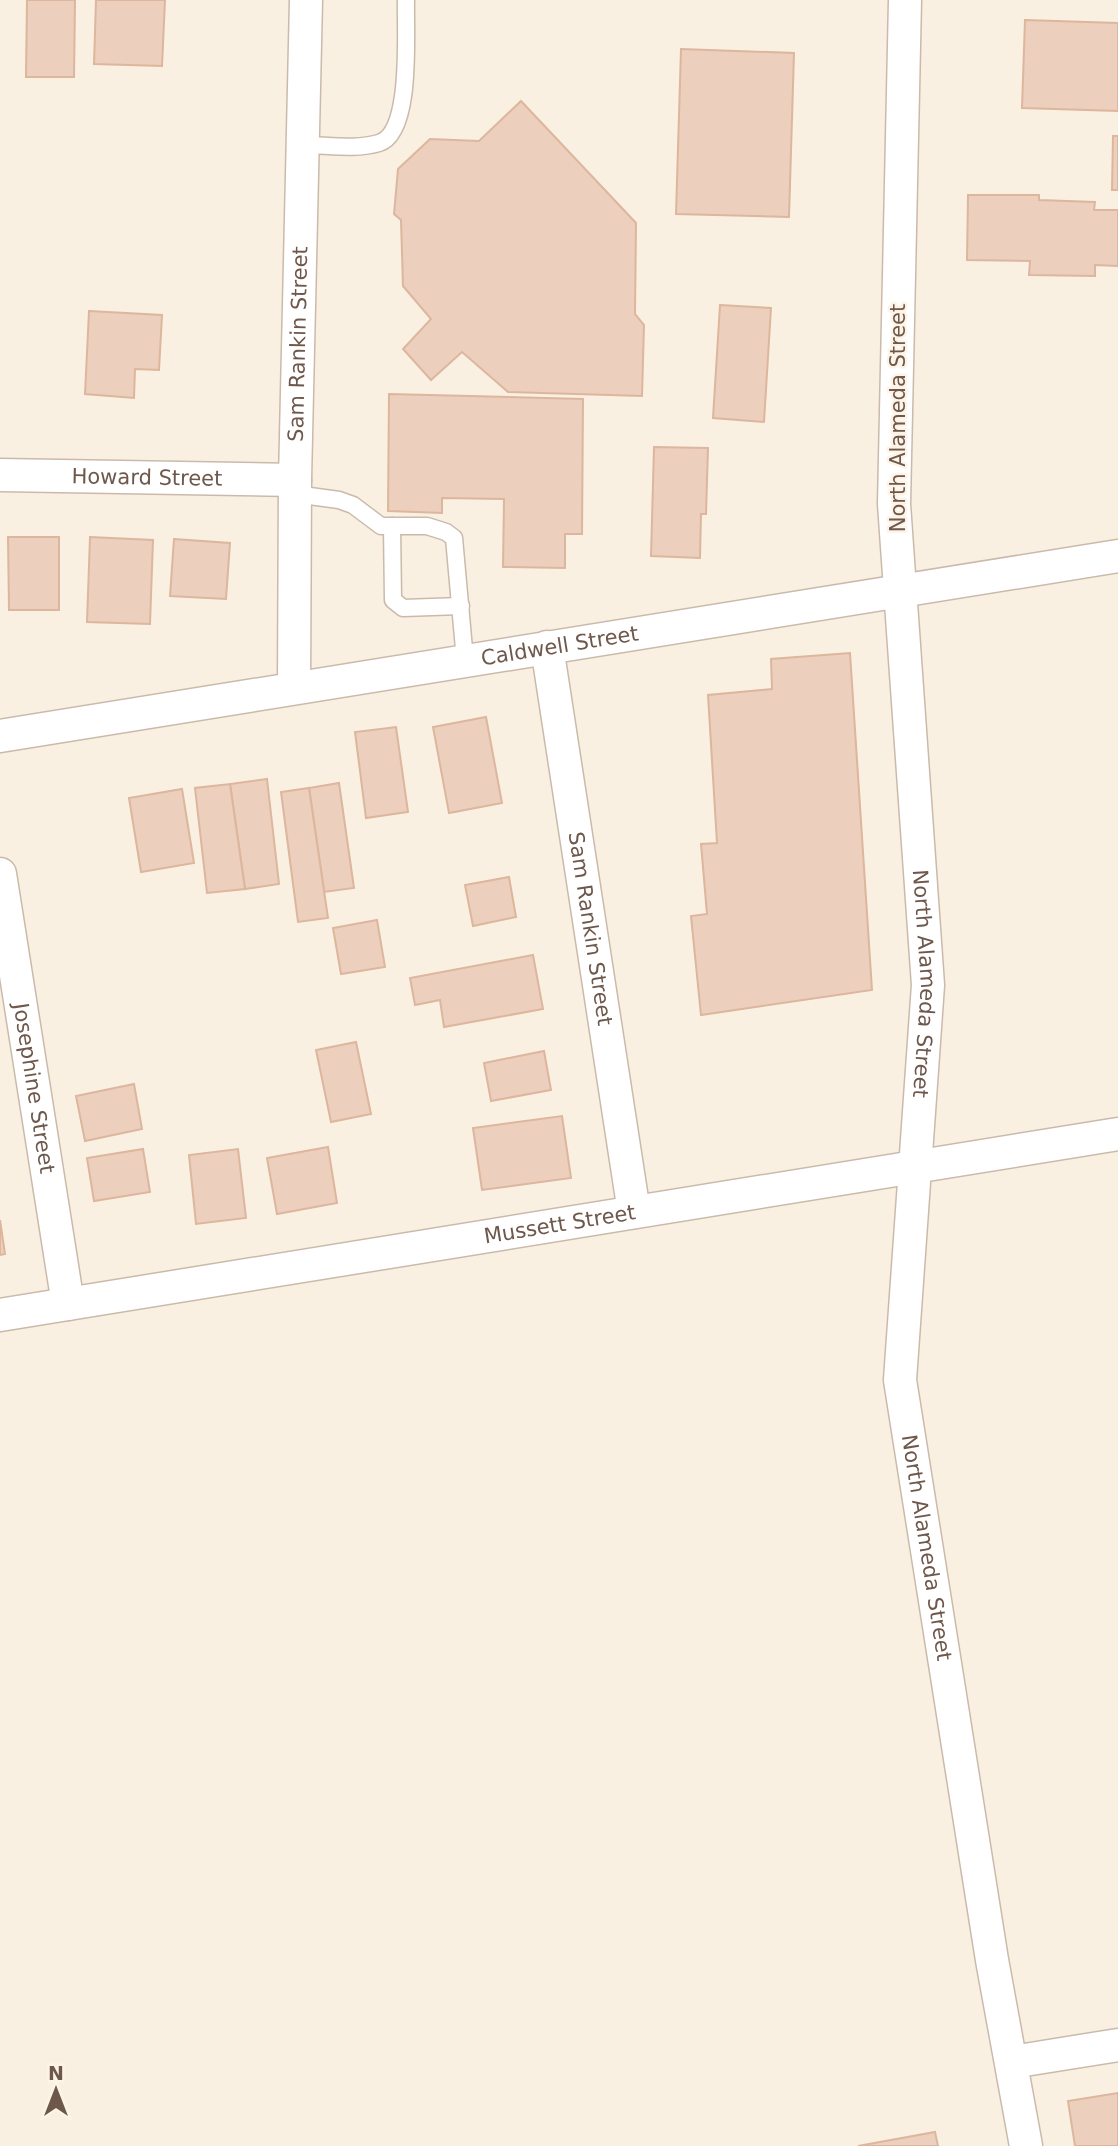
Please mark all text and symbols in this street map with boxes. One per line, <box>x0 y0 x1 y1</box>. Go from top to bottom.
street label: Sam Rankin Street <box>284 246 312 442</box>
street label: North Alameda Street <box>886 304 910 532</box>
street label: Howard Street <box>71 464 223 491</box>
street label: Caldwell Street <box>479 621 640 670</box>
street label: Sam Rankin Street <box>564 830 617 1027</box>
street label: North Alameda Street <box>908 869 940 1099</box>
street label: Josephine Street <box>8 999 59 1175</box>
street label: Mussett Street <box>482 1200 637 1248</box>
street label: North Alameda Street <box>897 1433 956 1662</box>
north arrow <box>21 2055 91 2125</box>
text: N <box>48 2062 64 2084</box>

